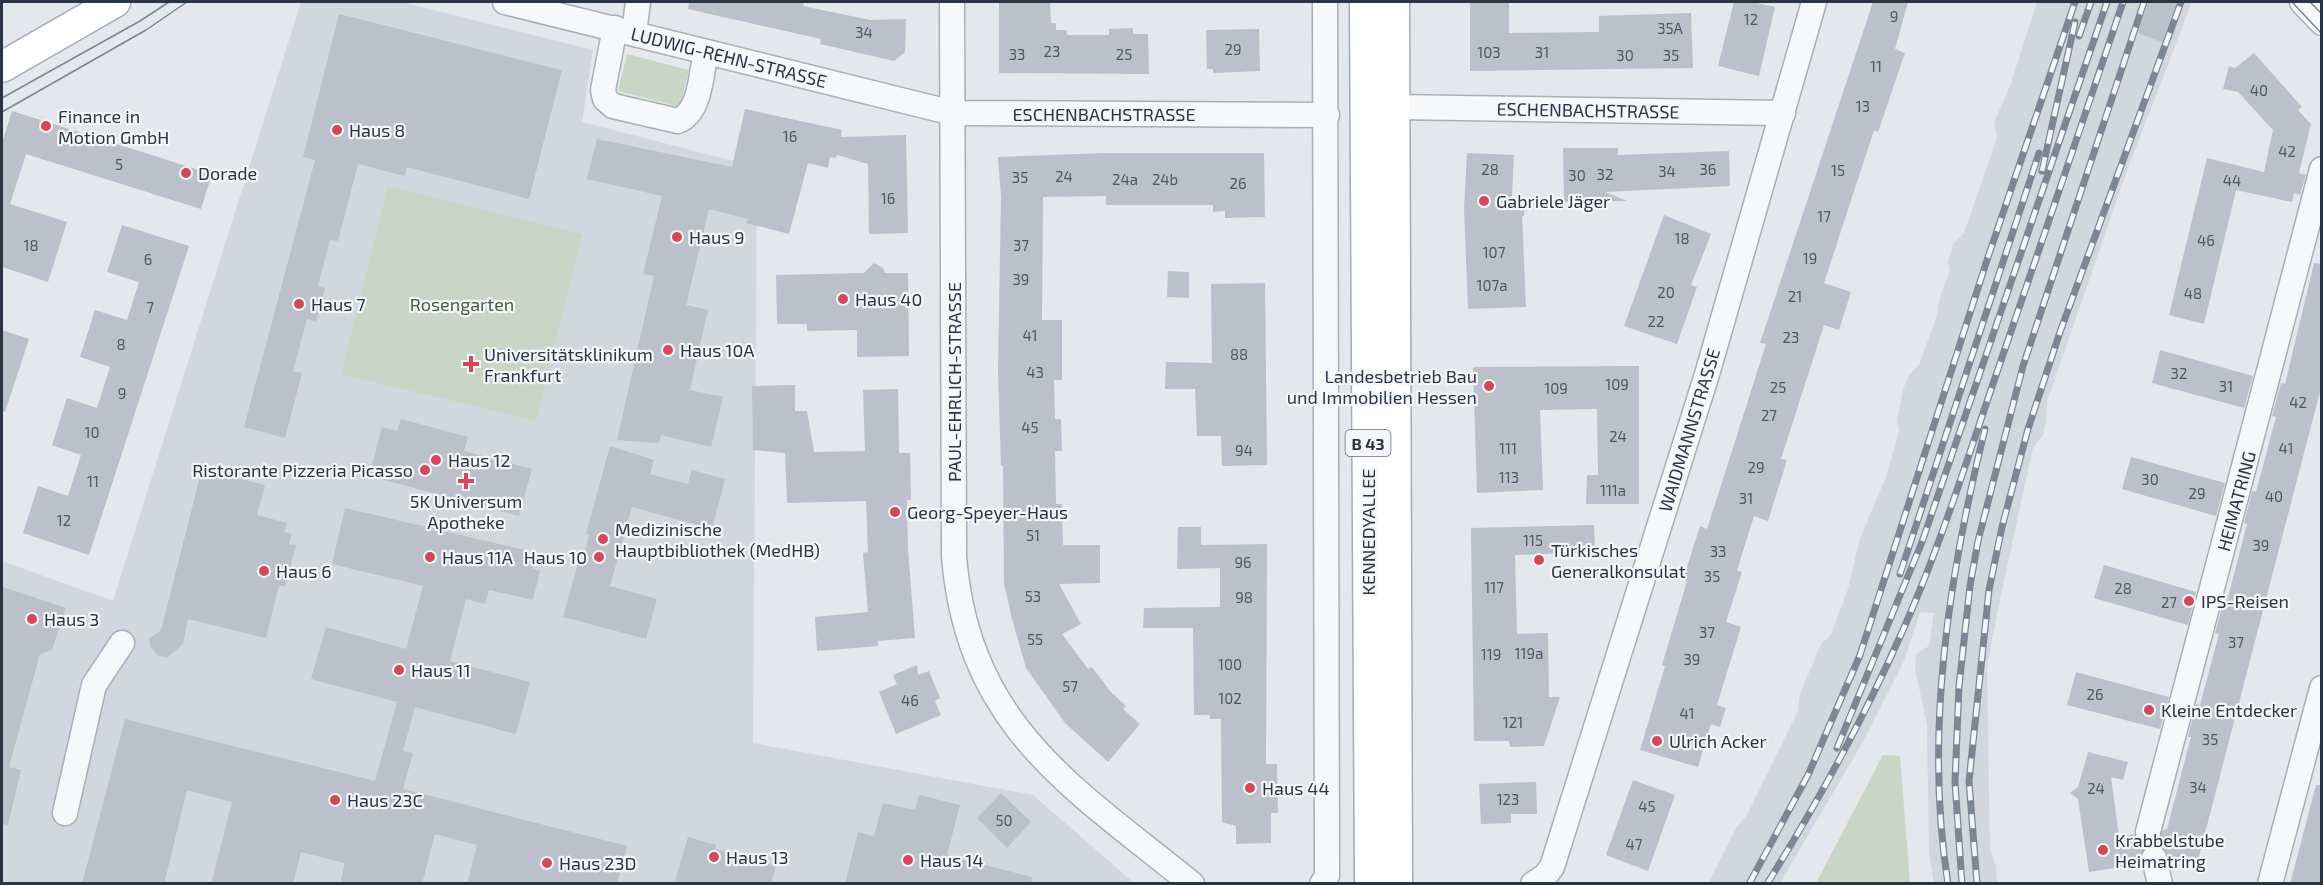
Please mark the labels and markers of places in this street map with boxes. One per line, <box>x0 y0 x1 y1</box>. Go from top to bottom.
place label: Finance in Motion GmbH <box>58 105 169 148</box>
marker: Finance in Motion GmbH <box>39 119 53 133</box>
place label: Haus 8 <box>349 119 405 141</box>
marker: Haus 8 <box>330 123 344 137</box>
place label: Dorade <box>198 162 257 184</box>
marker: Dorade <box>179 166 193 180</box>
place label: Gabriele Jäger <box>1496 190 1610 212</box>
marker: Gabriele Jäger <box>1477 194 1491 208</box>
place label: Haus 9 <box>689 226 745 248</box>
marker: Haus 9 <box>670 230 684 244</box>
place label: Haus 40 <box>855 288 922 310</box>
marker: Haus 40 <box>836 292 850 306</box>
place label: Haus 7 <box>311 293 366 315</box>
marker: Haus 7 <box>292 297 306 311</box>
place label: Haus 10A <box>680 339 755 361</box>
place label: Universitätsklinikum Frankfurt <box>484 343 653 386</box>
marker: Haus 10A <box>661 343 675 357</box>
marker: Universitätsklinikum Frankfurt <box>462 355 480 373</box>
place label: Landesbetrieb Bau und Immobilien Hessen <box>1287 365 1477 408</box>
marker: Landesbetrieb Bau und Immobilien Hessen <box>1482 379 1496 393</box>
place label: Haus 12 <box>448 449 511 471</box>
marker: Haus 12 <box>429 453 443 467</box>
place label: Ristorante Pizzeria Picasso <box>192 459 413 481</box>
marker: Ristorante Pizzeria Picasso <box>418 463 432 477</box>
marker: 5K Universum Apotheke <box>459 474 473 488</box>
place label: 5K Universum Apotheke <box>410 490 522 533</box>
place label: Georg-Speyer-Haus <box>907 501 1068 523</box>
marker: Georg-Speyer-Haus <box>888 505 902 519</box>
place label: Medizinische Hauptbibliothek (MedHB) <box>615 518 820 561</box>
marker: Medizinische Hauptbibliothek (MedHB) <box>596 532 610 546</box>
place label: Türkisches Generalkonsulat <box>1551 539 1686 582</box>
place label: Haus 11A <box>442 546 514 568</box>
place label: Haus 10 <box>524 546 587 568</box>
marker: Haus 11A <box>423 550 437 564</box>
marker: Haus 10 <box>592 550 606 564</box>
marker: Türkisches Generalkonsulat <box>1532 553 1546 567</box>
place label: Haus 6 <box>276 560 332 582</box>
marker: Haus 6 <box>257 564 271 578</box>
place label: IPS-Reisen <box>2201 590 2289 612</box>
marker: IPS-Reisen <box>2182 594 2196 608</box>
place label: Haus 3 <box>44 608 99 630</box>
marker: Haus 3 <box>25 612 39 626</box>
place label: Haus 11 <box>411 659 471 681</box>
marker: Haus 11 <box>392 663 406 677</box>
place label: Kleine Entdecker <box>2161 699 2297 721</box>
marker: Kleine Entdecker <box>2142 703 2156 717</box>
place label: Ulrich Acker <box>1669 730 1767 752</box>
marker: Ulrich Acker <box>1650 734 1664 748</box>
place label: Haus 44 <box>1262 777 1329 799</box>
marker: Haus 44 <box>1243 781 1257 795</box>
place label: Haus 23C <box>347 789 423 811</box>
marker: Haus 23C <box>328 793 342 807</box>
place label: Krabbelstube Heimatring <box>2115 829 2224 872</box>
marker: Krabbelstube Heimatring <box>2096 843 2110 857</box>
place label: Haus 13 <box>726 846 789 868</box>
place label: Haus 14 <box>920 849 984 871</box>
marker: Haus 13 <box>707 850 721 864</box>
place label: Haus 23D <box>559 852 636 874</box>
marker: Haus 14 <box>901 853 915 867</box>
marker: Haus 23D <box>540 856 554 870</box>

